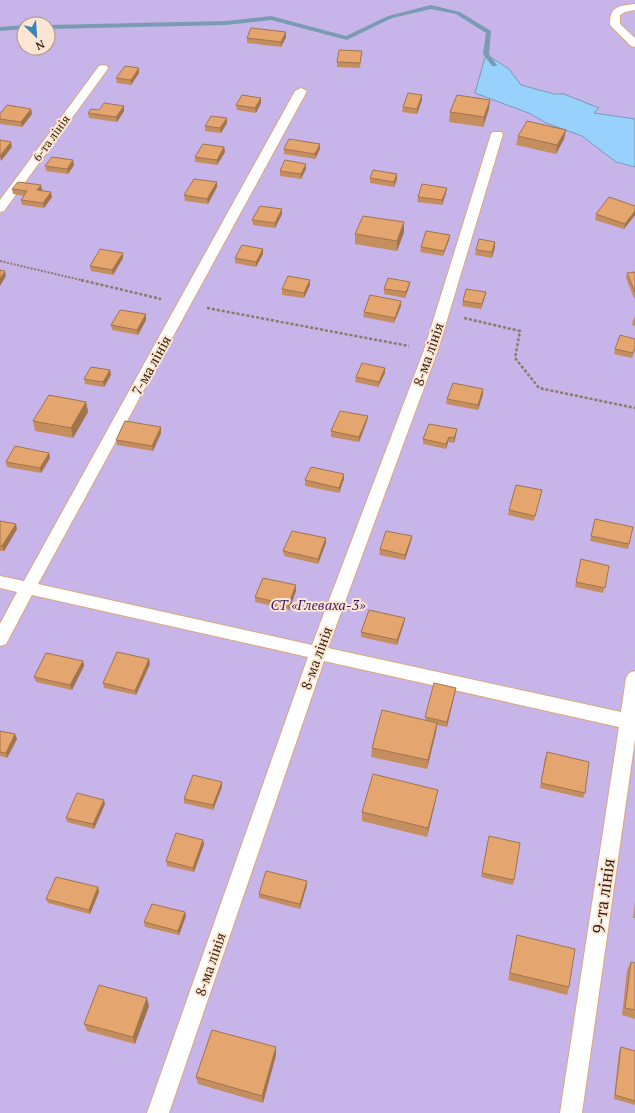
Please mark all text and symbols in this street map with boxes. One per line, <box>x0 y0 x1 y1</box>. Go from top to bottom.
north arrow <box>16 16 56 56</box>
text: N <box>33 37 47 53</box>
street label: 6-та лінія <box>29 112 73 164</box>
street label: 8-ма лінія <box>408 320 448 388</box>
street label: 7-ма лінія <box>127 332 175 398</box>
park label: СТ «Глеваха-3» <box>270 595 366 614</box>
street label: 8-ма лінія <box>296 624 336 692</box>
street label: 9-та лінія <box>586 857 620 935</box>
street label: 8-ма лінія <box>190 930 230 998</box>

